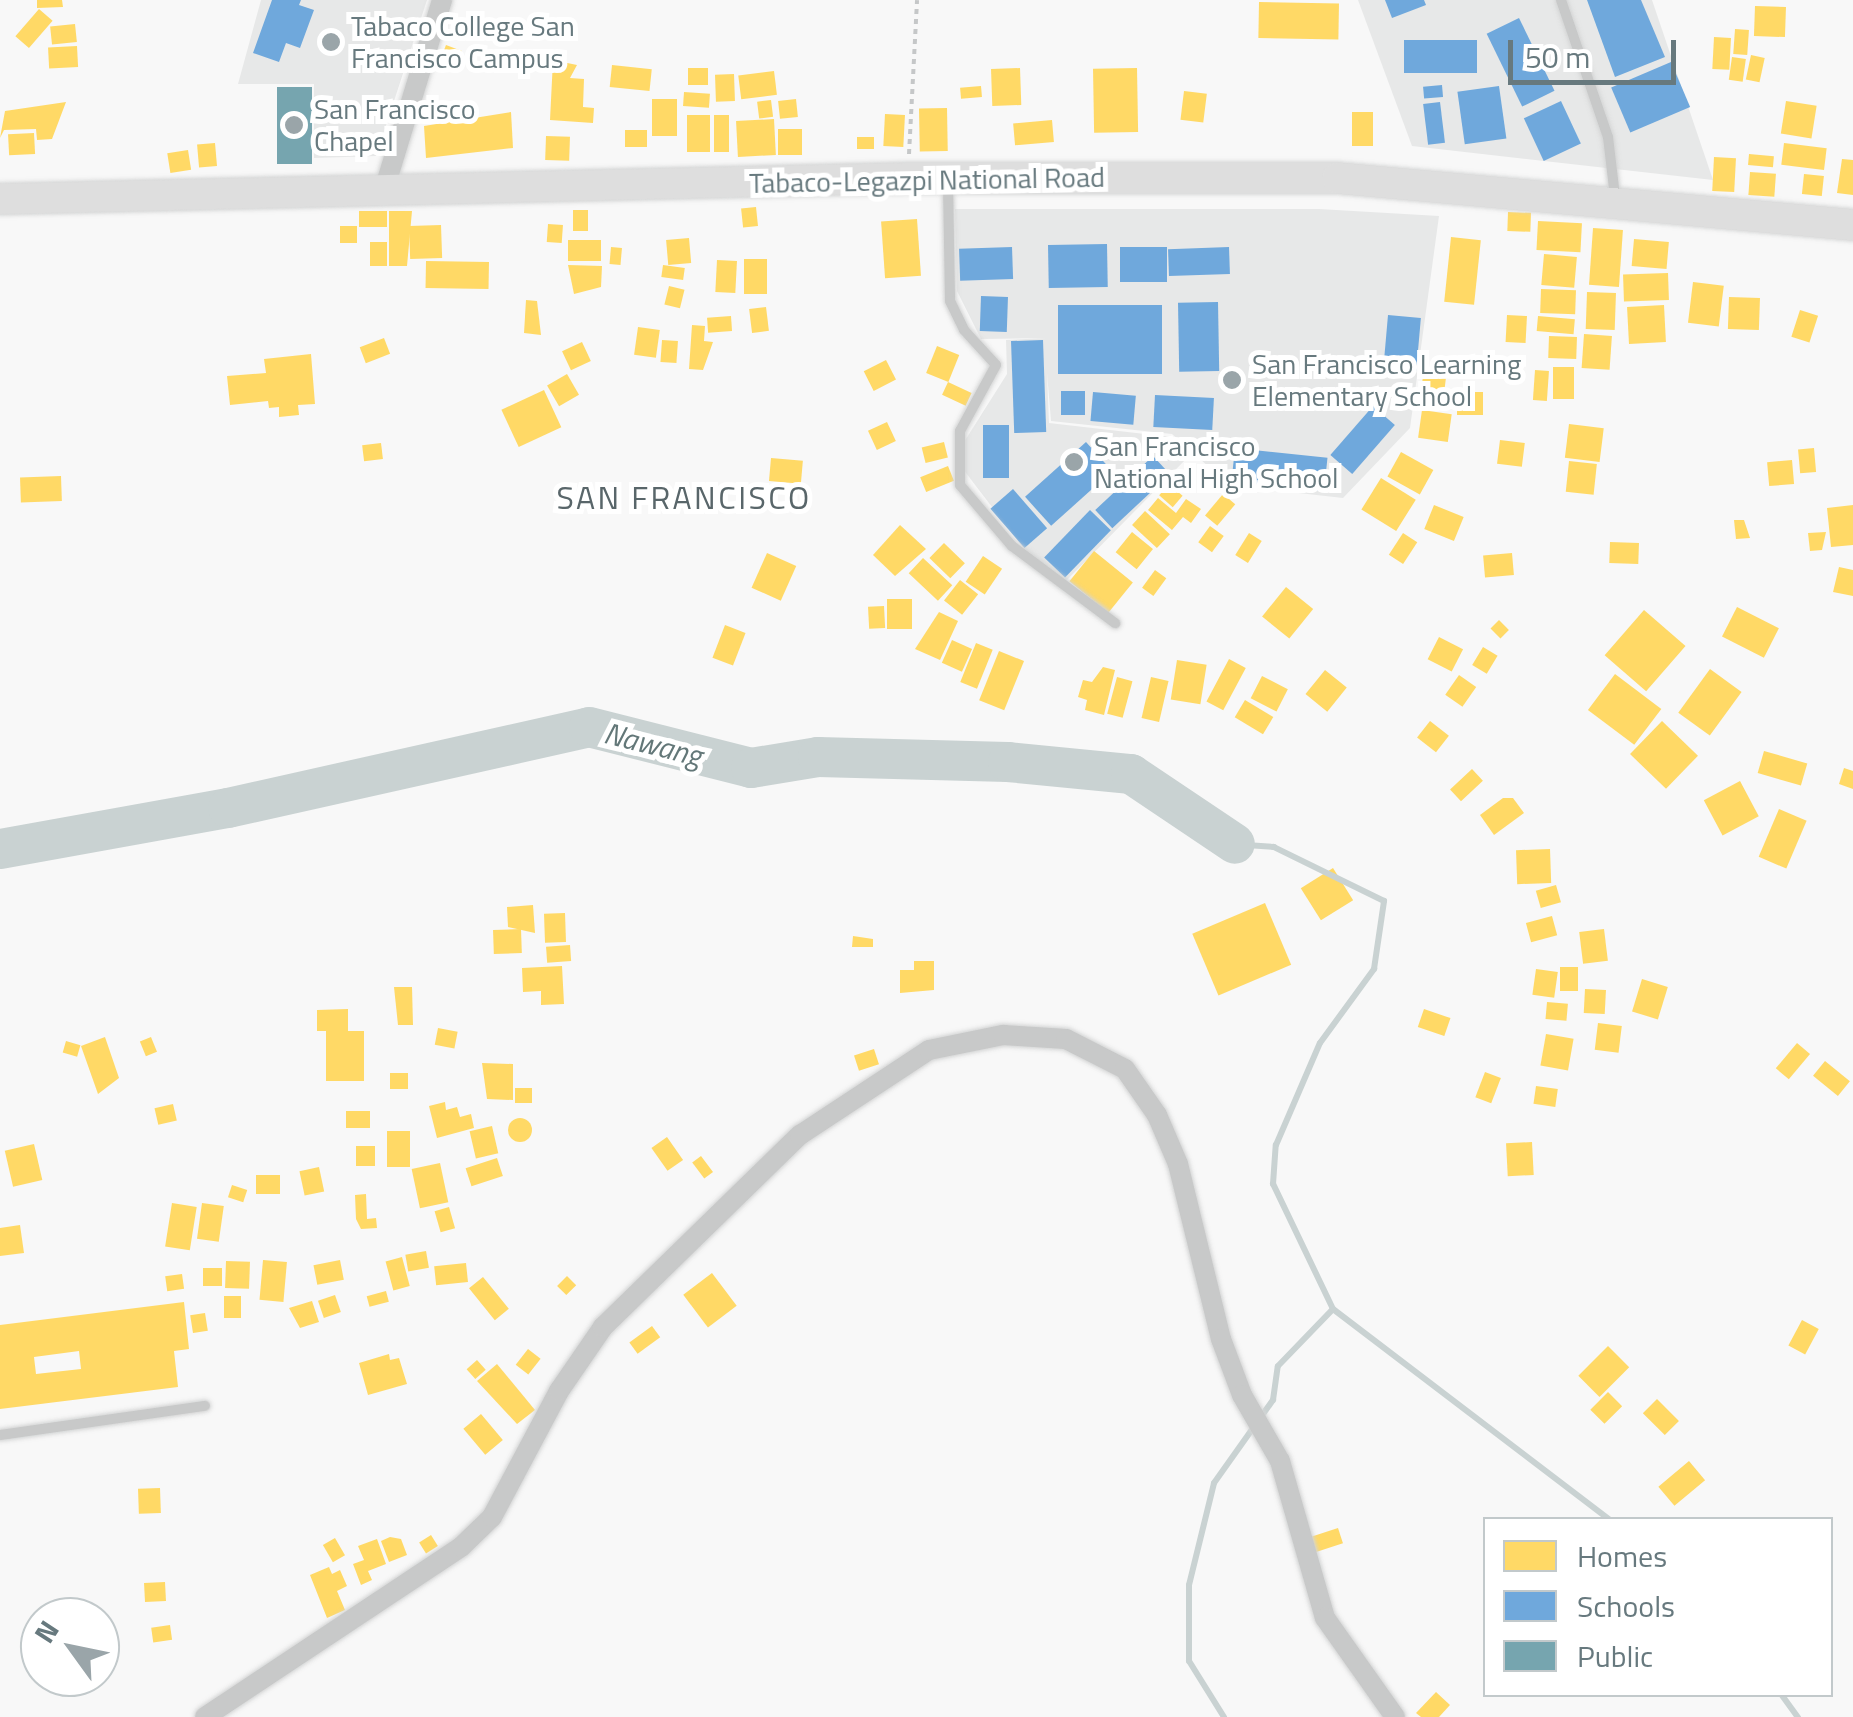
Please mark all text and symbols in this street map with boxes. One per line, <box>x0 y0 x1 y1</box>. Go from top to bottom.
place label: Tabaco College San Francisco Campus <box>351 9 575 75</box>
scale bar <box>1513 20 1680 82</box>
marker: Tabaco College San Francisco Campus <box>320 31 342 53</box>
text: 50 m <box>1525 34 1590 80</box>
place label: San Francisco Chapel <box>314 92 475 158</box>
marker: San Francisco Chapel <box>283 114 305 136</box>
street label: Tabaco-Legazpi National Road <box>749 160 1105 200</box>
place label: San Francisco Learning Elementary School <box>1252 347 1521 413</box>
marker: San Francisco Learning Elementary School <box>1221 369 1243 391</box>
place label: San Francisco National High School <box>1094 429 1338 495</box>
marker: San Francisco National High School <box>1063 451 1085 473</box>
district label: SAN FRANCISCO <box>556 478 812 516</box>
water label: Nawang <box>600 715 706 773</box>
legend <box>1483 1517 1833 1697</box>
text: Homes <box>1577 1533 1667 1579</box>
text: Schools <box>1577 1583 1675 1629</box>
north arrow <box>20 1597 120 1697</box>
text: N <box>23 1612 69 1651</box>
text: Public <box>1577 1633 1653 1679</box>

